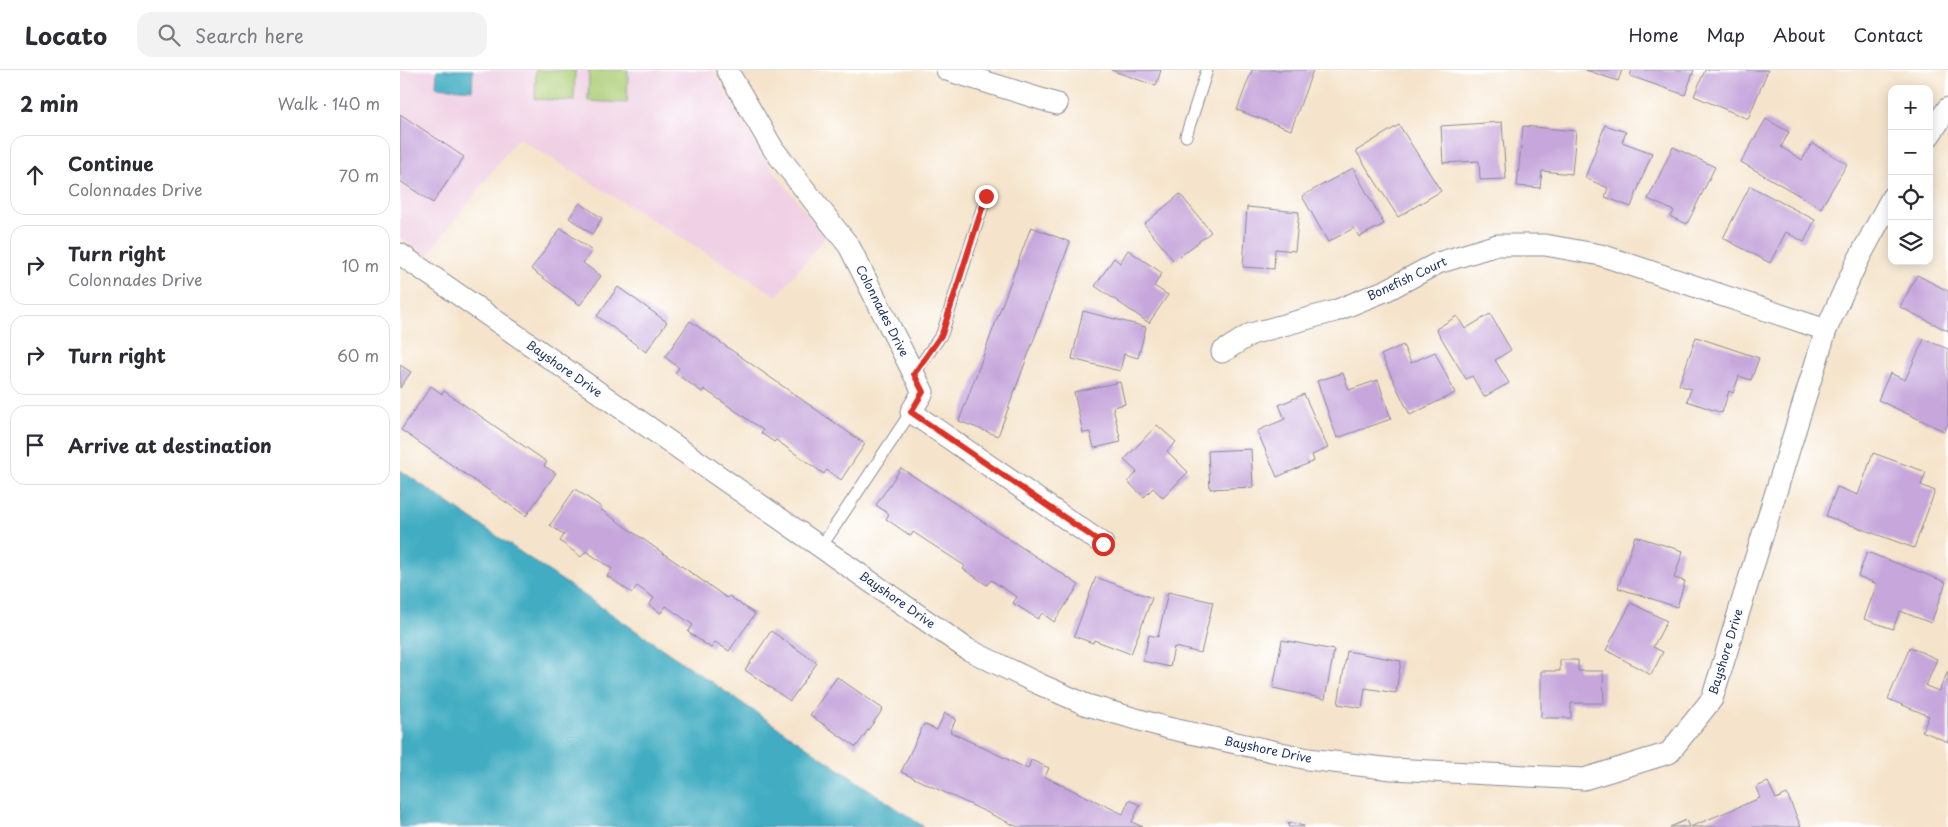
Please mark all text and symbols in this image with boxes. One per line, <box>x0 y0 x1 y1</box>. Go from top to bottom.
search box <box>137 12 487 57</box>
text: Locato <box>25 17 107 53</box>
icon: search <box>155 21 183 49</box>
text: Search here <box>195 21 304 49</box>
text: Home <box>1628 21 1678 48</box>
text: Map <box>1706 21 1745 48</box>
text: About <box>1773 21 1825 48</box>
text: Contact <box>1853 21 1923 48</box>
map controls <box>1888 85 1933 265</box>
button: + <box>1888 85 1933 130</box>
text: 2 min <box>20 87 79 119</box>
text: Walk · 140 m <box>278 91 380 115</box>
button: − <box>1888 130 1933 175</box>
text: Continue <box>68 149 154 177</box>
icon: ahead <box>21 161 49 189</box>
text: 70 m <box>339 163 379 187</box>
button: locate <box>1888 175 1933 220</box>
text: Colonnades Drive <box>68 177 203 201</box>
route end <box>975 185 998 208</box>
button: layers <box>1888 220 1933 265</box>
text: Turn right <box>68 239 166 267</box>
icon: right <box>21 251 49 279</box>
street label: Bonefish Court <box>1364 252 1449 304</box>
text: 10 m <box>342 253 379 277</box>
street label: Colonnades Drive <box>852 262 914 360</box>
text: Colonnades Drive <box>68 267 203 291</box>
street label: Bayshore Drive <box>523 335 606 401</box>
icon: right <box>21 341 49 369</box>
text: Turn right <box>68 341 166 369</box>
text: 60 m <box>337 343 379 367</box>
icon: arrive <box>21 431 49 459</box>
text: Arrive at destination <box>68 431 272 459</box>
route start <box>1092 533 1115 556</box>
street label: Bayshore Drive <box>856 566 939 632</box>
street label: Bayshore Drive <box>1703 606 1747 697</box>
street label: Bayshore Drive <box>1223 731 1314 767</box>

